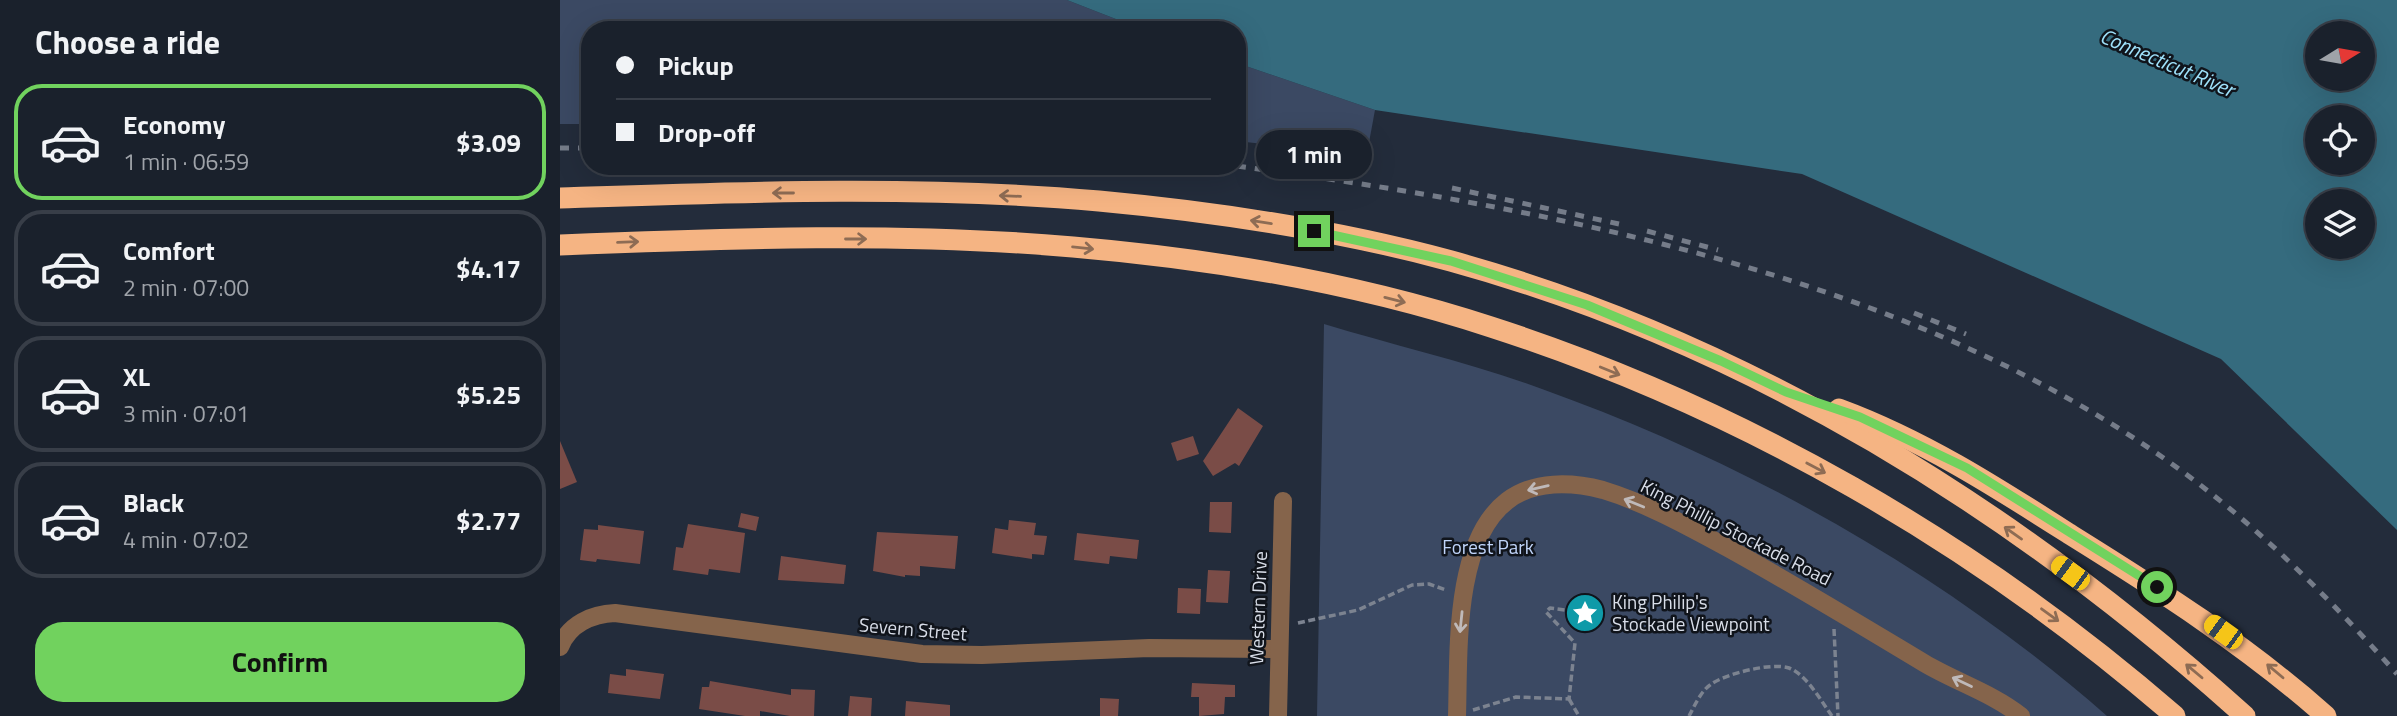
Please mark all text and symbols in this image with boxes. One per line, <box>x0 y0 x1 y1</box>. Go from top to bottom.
text: Choose a ride <box>35 18 220 66</box>
water label: Connecticut River <box>2095 19 2242 106</box>
north arrow <box>2305 21 2375 91</box>
map controls <box>2305 21 2375 259</box>
text: Pickup <box>658 46 734 85</box>
text: Economy <box>123 105 225 144</box>
button: locate <box>2305 105 2375 175</box>
icon: car <box>39 111 102 174</box>
text: Drop-off <box>658 113 755 152</box>
text: $3.09 <box>456 123 521 162</box>
callout: 1 min <box>1256 130 1372 178</box>
text: 1 min <box>1286 137 1342 172</box>
text: 1 min · 06:59 <box>123 144 249 179</box>
one-way arrow <box>772 186 795 200</box>
one-way arrow <box>999 189 1022 202</box>
button: layers <box>2305 189 2375 259</box>
one-way arrow <box>1250 215 1273 228</box>
route end <box>1298 215 1330 247</box>
text: Comfort <box>123 231 215 270</box>
one-way arrow <box>844 232 867 246</box>
one-way arrow <box>616 236 639 249</box>
icon: car <box>39 237 102 300</box>
one-way arrow <box>1071 241 1094 254</box>
text: $4.17 <box>456 249 521 288</box>
text: 2 min · 07:00 <box>123 270 249 305</box>
one-way arrow <box>1383 294 1405 307</box>
text: XL <box>123 357 150 396</box>
icon: car <box>39 363 102 426</box>
one-way arrow <box>1599 365 1621 378</box>
text: $5.25 <box>456 375 521 414</box>
text: 3 min · 07:01 <box>123 396 249 431</box>
one-way arrow <box>1805 462 1826 475</box>
street label: King Phillip Stockade Road <box>1636 471 1837 592</box>
one-way arrow <box>1527 481 1550 495</box>
text: Black <box>123 483 184 522</box>
icon: car <box>39 489 102 552</box>
one-way arrow <box>1624 496 1645 509</box>
text: $2.77 <box>456 501 521 540</box>
text: 4 min · 07:02 <box>123 522 249 557</box>
one-way arrow <box>2004 525 2023 540</box>
park label: Forest Park <box>1442 532 1534 561</box>
street label: Western Drive <box>1241 551 1274 665</box>
car <box>2047 552 2094 594</box>
route start <box>2141 571 2173 603</box>
place label: King Philip's Stockade Viewpoint <box>1612 587 1770 638</box>
place icon: King Philip's Stockade Viewpoint <box>1564 592 1606 634</box>
one-way arrow <box>2040 608 2058 623</box>
street label: Severn Street <box>858 609 969 648</box>
one-way arrow <box>1454 610 1467 633</box>
car <box>2200 611 2247 653</box>
button: Confirm <box>35 622 525 702</box>
one-way arrow <box>2185 663 2203 679</box>
one-way arrow <box>2266 663 2284 679</box>
one-way arrow <box>1952 675 1973 689</box>

